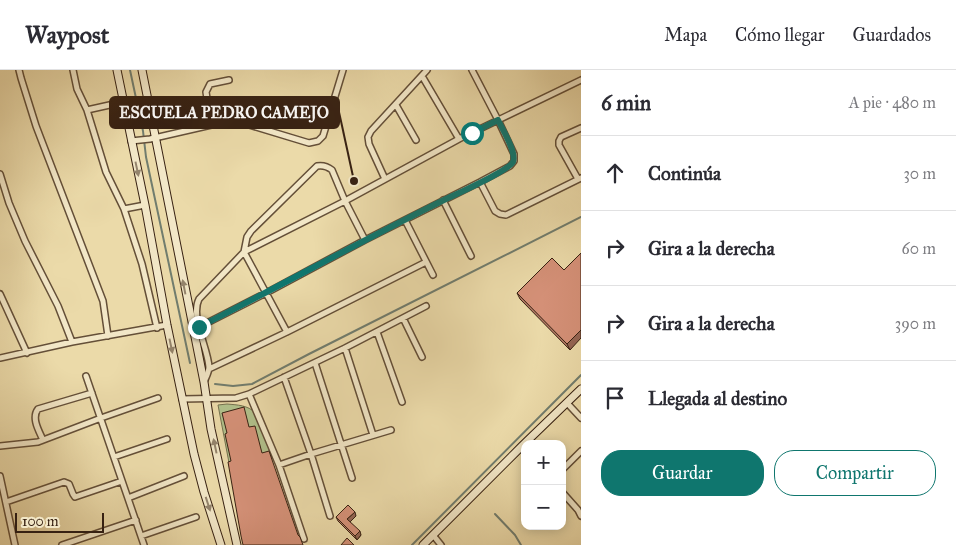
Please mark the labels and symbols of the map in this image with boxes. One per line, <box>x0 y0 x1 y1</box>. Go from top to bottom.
callout: ESCUELA PEDRO CAMEJO <box>110 97 339 128</box>
text: ESCUELA PEDRO CAMEJO <box>119 103 329 123</box>
route start <box>461 122 484 145</box>
one-way arrow <box>133 162 141 177</box>
one-way arrow <box>180 278 188 294</box>
route end <box>188 316 211 339</box>
one-way arrow <box>167 338 175 353</box>
one-way arrow <box>210 438 218 454</box>
one-way arrow <box>204 497 212 512</box>
scale bar <box>15 510 104 533</box>

